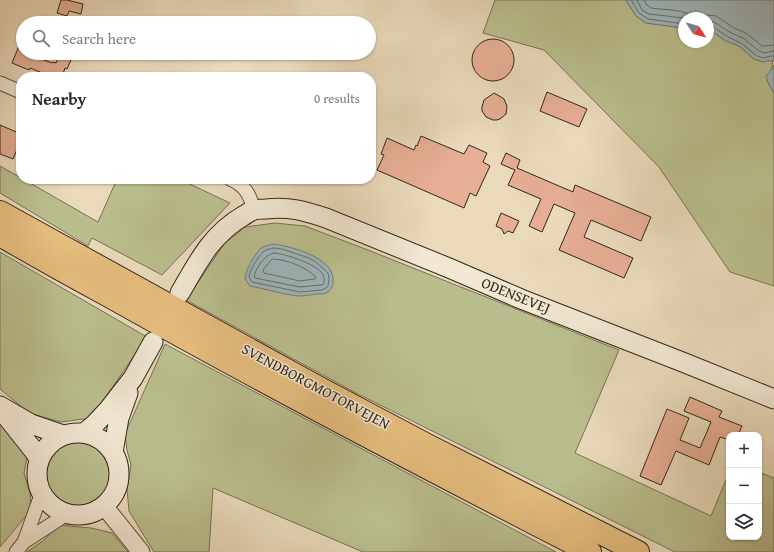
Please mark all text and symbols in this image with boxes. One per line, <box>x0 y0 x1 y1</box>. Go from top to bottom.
north arrow <box>678 12 714 48</box>
search box <box>16 16 376 60</box>
icon: search <box>30 27 52 49</box>
text: Search here <box>62 28 136 49</box>
text: Nearby <box>32 86 86 111</box>
text: 0 results <box>314 89 360 108</box>
street label: ODENSEVEJ <box>478 272 554 318</box>
street label: SVENDBORGMOTORVEJEN <box>238 338 394 434</box>
map controls <box>726 432 762 540</box>
button: + <box>726 432 762 468</box>
button: − <box>726 468 762 504</box>
button: layers <box>726 504 762 540</box>

